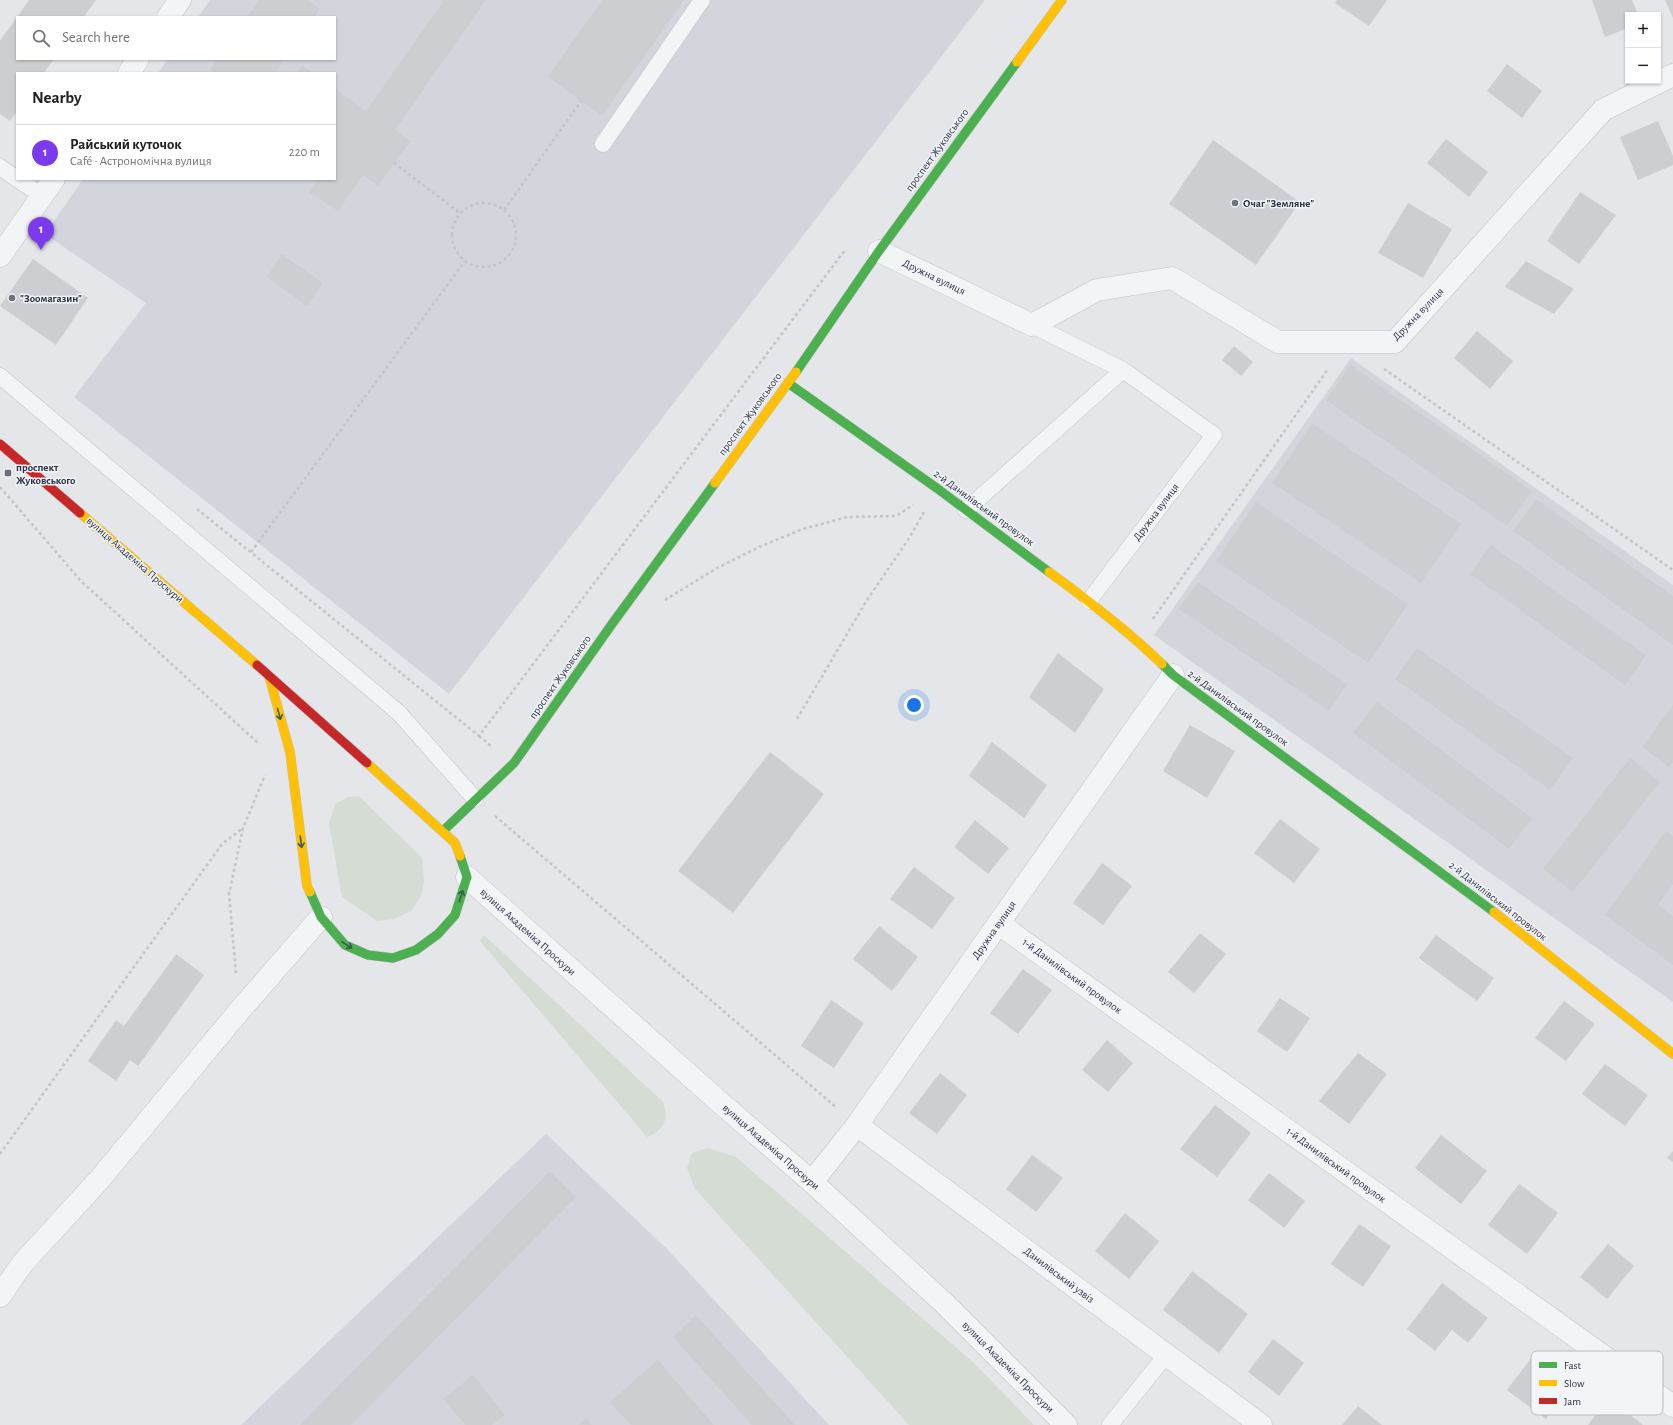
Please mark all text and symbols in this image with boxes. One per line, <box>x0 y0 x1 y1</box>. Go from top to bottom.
map controls <box>1625 12 1661 84</box>
button: + <box>1625 12 1661 48</box>
search box <box>16 16 336 60</box>
icon: search <box>30 27 52 49</box>
text: Search here <box>62 30 130 45</box>
button: − <box>1625 48 1661 84</box>
text: Nearby <box>32 89 82 106</box>
street label: проспект Жуковського <box>903 107 971 193</box>
text: Райський куточок <box>70 137 182 152</box>
text: 1 <box>43 146 47 159</box>
text: 220 m <box>289 146 320 159</box>
text: Café · Астрономічна вулиця <box>70 155 212 168</box>
marker: Очаг "Земляне" <box>1230 198 1240 208</box>
place label: Очаг "Земляне" <box>1243 198 1314 209</box>
pin: 1 <box>28 217 54 250</box>
street label: Дружна вулиця <box>901 257 967 297</box>
street label: Дружна вулиця <box>1390 286 1446 342</box>
marker: "Зоомагазин" <box>7 293 17 303</box>
place label: "Зоомагазин" <box>20 293 82 304</box>
street label: проспект Жуковського <box>716 371 784 457</box>
place label: проспект Жуковського <box>16 462 76 486</box>
marker: проспект Жуковського <box>3 468 13 478</box>
street label: 2-й Данилівський провулок <box>932 468 1036 548</box>
street label: Дружна вулиця <box>1131 481 1181 543</box>
street label: вулиця Академіка Проскури <box>84 515 186 605</box>
street label: проспект Жуковського <box>527 633 593 721</box>
street label: 2-й Данилівський провулок <box>1186 668 1290 748</box>
your location <box>904 695 924 715</box>
one-way arrow <box>276 707 284 720</box>
one-way arrow <box>297 835 305 848</box>
street label: 2-й Данилівський провулок <box>1447 859 1549 943</box>
street label: вулиця Академіка Проскури <box>478 886 578 978</box>
one-way arrow <box>458 890 465 903</box>
street label: Дружна вулиця <box>970 899 1018 961</box>
street label: 1-й Данилівський провулок <box>1020 936 1124 1016</box>
one-way arrow <box>342 940 353 949</box>
street label: вулиця Академіка Проскури <box>720 1102 822 1192</box>
street label: 1-й Данилівський провулок <box>1284 1125 1388 1205</box>
street label: Данилівський узвіз <box>1022 1245 1096 1305</box>
street label: вулиця Академіка Проскури <box>960 1319 1056 1415</box>
legend <box>1531 1351 1663 1415</box>
text: Fast <box>1564 1360 1582 1371</box>
text: Slow <box>1564 1378 1585 1389</box>
text: Jam <box>1564 1396 1581 1407</box>

